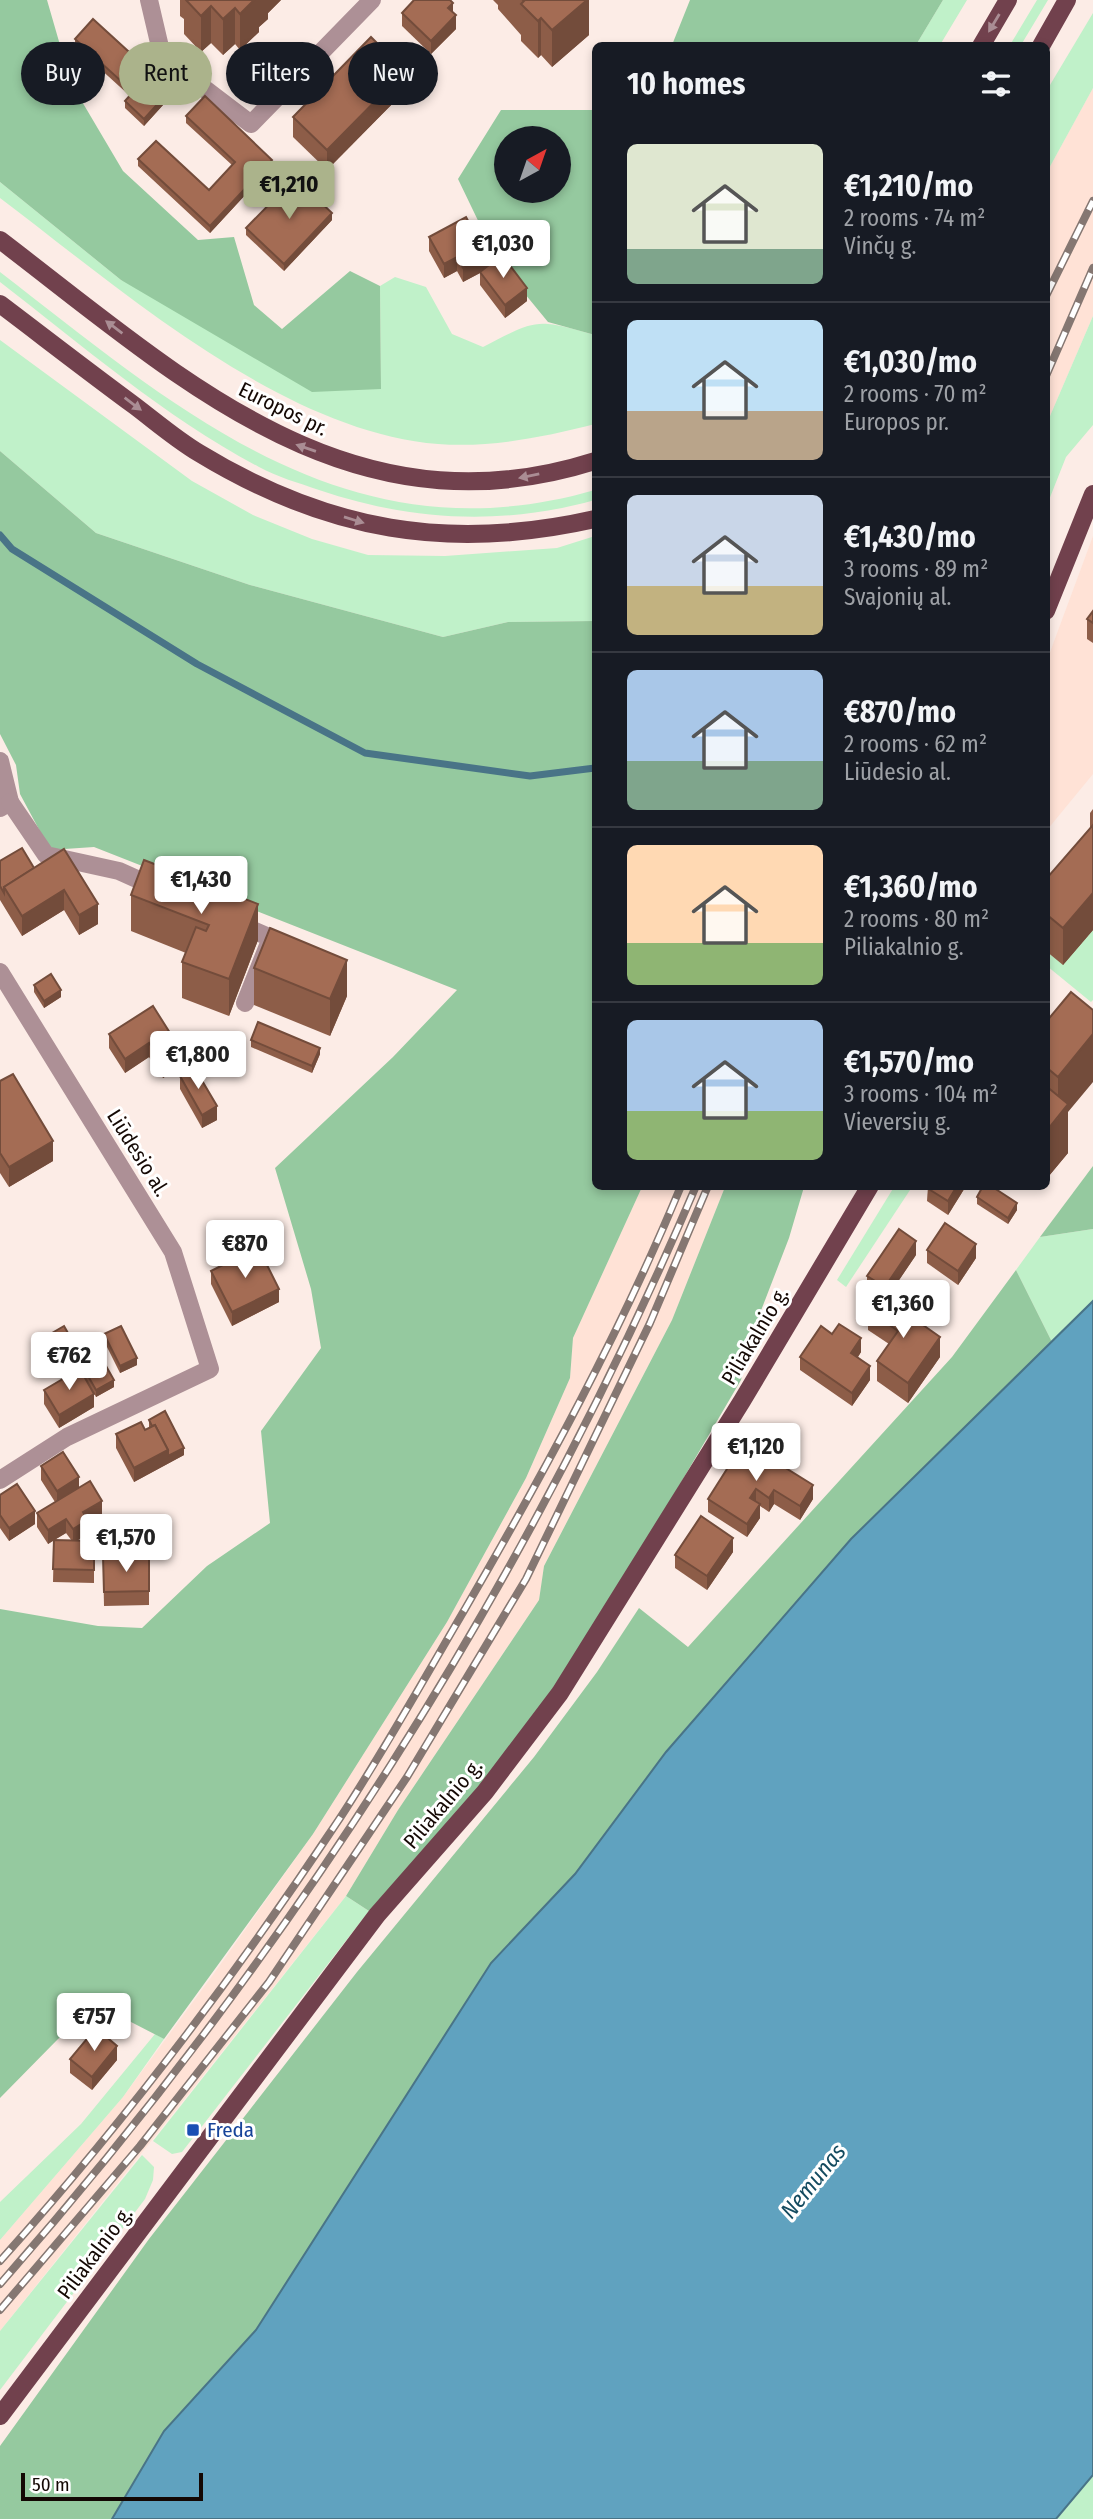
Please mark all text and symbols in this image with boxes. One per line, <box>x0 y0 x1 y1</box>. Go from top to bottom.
one-way arrow <box>988 13 1001 32</box>
chip: Buy <box>21 42 105 105</box>
chip: Rent <box>119 42 212 105</box>
chip: Filters <box>226 42 334 105</box>
chip: New <box>348 42 438 105</box>
icon: filters <box>977 65 1015 103</box>
text: 10 homes <box>627 66 745 102</box>
north arrow <box>494 126 570 203</box>
map controls <box>494 126 571 203</box>
pin: €1,210 <box>232 162 346 221</box>
text: €1,210/mo <box>844 168 973 204</box>
text: €1,210 <box>259 170 319 198</box>
icon: home <box>683 172 767 256</box>
text: 2 rooms · 74 m² <box>844 204 985 232</box>
pin: €1,030 <box>446 220 560 280</box>
text: €1,030 <box>472 229 534 257</box>
text: Vinčų g. <box>844 232 916 260</box>
one-way arrow <box>105 320 123 334</box>
text: €1,030/mo <box>844 344 977 380</box>
icon: home <box>683 348 767 432</box>
street label: Europos pr. <box>234 376 332 442</box>
text: 2 rooms · 70 m² <box>844 380 987 408</box>
one-way arrow <box>124 397 142 411</box>
text: Europos pr. <box>844 408 949 436</box>
one-way arrow <box>295 442 316 453</box>
one-way arrow <box>518 470 540 481</box>
one-way arrow <box>344 516 365 526</box>
text: €1,430/mo <box>844 519 976 555</box>
icon: home <box>683 523 767 607</box>
text: 3 rooms · 89 m² <box>844 555 988 583</box>
text: Svajonių al. <box>844 583 951 611</box>
text: €870/mo <box>844 694 956 730</box>
icon: home <box>683 698 767 782</box>
text: 2 rooms · 62 m² <box>844 730 987 758</box>
text: Liūdesio al. <box>844 758 951 786</box>
pin: €1,430 <box>144 856 258 916</box>
text: €1,430 <box>170 865 232 893</box>
text: €1,360/mo <box>844 869 977 905</box>
icon: home <box>683 873 767 957</box>
text: 2 rooms · 80 m² <box>844 905 989 933</box>
text: Piliakalnio g. <box>844 933 964 961</box>
pin: €1,800 <box>141 1032 255 1091</box>
text: €1,800 <box>166 1040 230 1068</box>
text: €1,570/mo <box>844 1044 974 1080</box>
icon: home <box>683 1048 767 1132</box>
text: 3 rooms · 104 m² <box>844 1080 998 1108</box>
street label: Liūdesio al. <box>101 1105 175 1201</box>
text: Vieversių g. <box>844 1108 951 1136</box>
pin: €870 <box>204 1220 286 1280</box>
text: €870 <box>222 1229 268 1257</box>
pin: €1,360 <box>846 1280 960 1340</box>
street label: Piliakalnio g. <box>716 1283 794 1389</box>
text: €1,360 <box>872 1289 934 1317</box>
pin: €762 <box>28 1332 110 1392</box>
text: €762 <box>47 1341 91 1369</box>
pin: €1,120 <box>699 1424 813 1483</box>
text: €1,120 <box>727 1432 785 1460</box>
pin: €1,570 <box>69 1514 183 1574</box>
text: €1,570 <box>96 1523 156 1551</box>
street label: Piliakalnio g. <box>398 1754 488 1854</box>
pin: €757 <box>53 1994 135 2053</box>
text: €757 <box>73 2002 115 2030</box>
place label: Freda <box>207 2117 254 2143</box>
marker: Freda <box>185 2122 201 2138</box>
water label: Nemunas <box>774 2138 852 2224</box>
street label: Piliakalnio g. <box>52 2202 138 2304</box>
scale bar <box>21 2470 203 2502</box>
text: 50 m <box>32 2473 70 2496</box>

